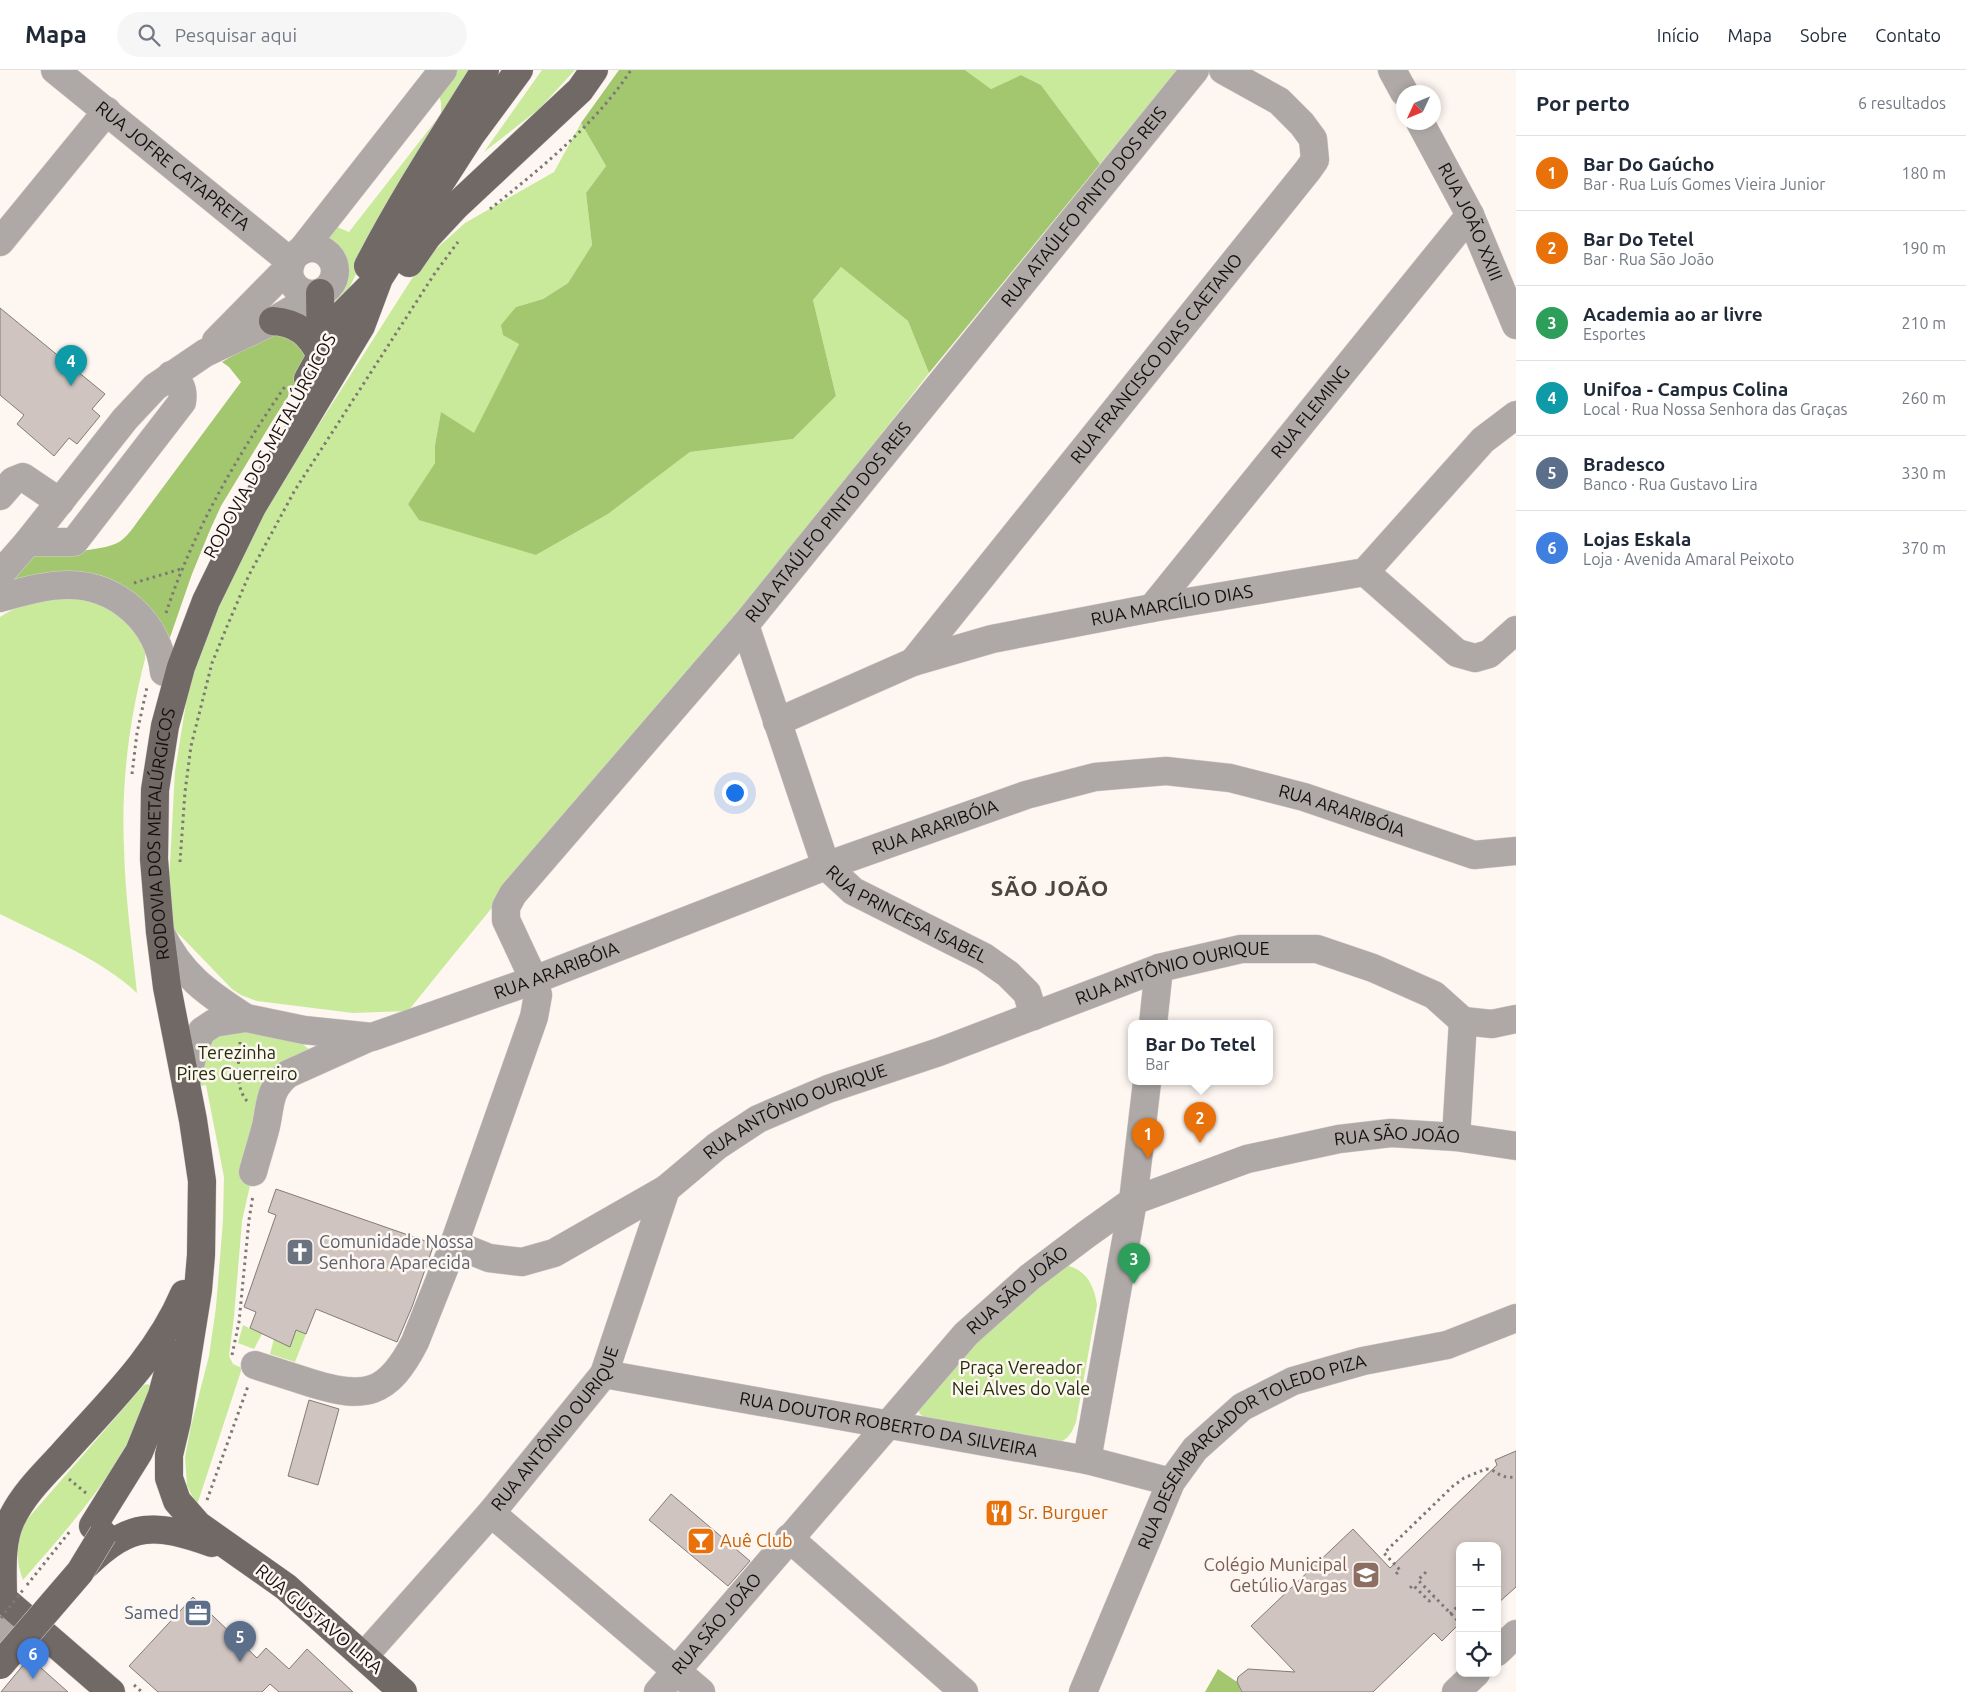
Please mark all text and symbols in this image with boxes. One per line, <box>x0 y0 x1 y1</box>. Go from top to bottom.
search box <box>117 12 467 57</box>
text: Mapa <box>25 21 87 48</box>
icon: search <box>135 21 163 49</box>
text: Pesquisar aqui <box>175 24 297 46</box>
text: Início <box>1657 25 1699 45</box>
text: Mapa <box>1727 25 1772 45</box>
text: Sobre <box>1800 25 1847 45</box>
text: Contato <box>1875 25 1941 45</box>
north arrow <box>1396 85 1441 130</box>
text: Por perto <box>1536 91 1630 115</box>
text: 6 resultados <box>1858 94 1946 112</box>
street label: RUA JOFRE CATAPRETA <box>92 97 255 234</box>
street label: RUA ATAÚLFO PINTO DOS REIS <box>996 102 1170 310</box>
text: Bar Do Gaúcho <box>1583 153 1714 175</box>
street label: RUA JOÃO XXIII <box>1435 159 1507 283</box>
text: 1 <box>1547 164 1557 182</box>
text: 180 m <box>1901 164 1946 182</box>
text: Bar · Rua Luís Gomes Vieira Junior <box>1583 175 1825 193</box>
text: Bar Do Tetel <box>1583 228 1694 250</box>
text: 2 <box>1547 239 1557 257</box>
text: 190 m <box>1901 239 1946 257</box>
street label: RUA FRANCISCO DIAS CAETANO <box>1066 249 1246 467</box>
text: Bar · Rua São João <box>1583 250 1714 268</box>
text: Academia ao ar livre <box>1583 303 1763 325</box>
text: 3 <box>1547 314 1557 332</box>
text: 210 m <box>1901 314 1946 332</box>
text: Esportes <box>1583 325 1646 343</box>
street label: RODOVIA DOS METALÚRGICOS <box>198 329 339 561</box>
pin: 4 <box>55 345 87 386</box>
street label: RUA FLEMING <box>1266 361 1353 462</box>
text: Unifoa - Campus Colina <box>1583 378 1788 400</box>
text: 4 <box>1547 389 1557 407</box>
text: 260 m <box>1901 389 1946 407</box>
text: Local · Rua Nossa Senhora das Graças <box>1583 400 1848 418</box>
street label: RUA ATAÚLFO PINTO DOS REIS <box>741 418 914 626</box>
text: Bradesco <box>1583 453 1665 475</box>
text: 5 <box>1547 464 1557 482</box>
text: 330 m <box>1901 464 1946 482</box>
text: Banco · Rua Gustavo Lira <box>1583 475 1758 493</box>
text: Lojas Eskala <box>1583 528 1691 550</box>
text: 6 <box>1547 539 1557 557</box>
text: 370 m <box>1901 539 1946 557</box>
text: Loja · Avenida Amaral Peixoto <box>1583 550 1794 568</box>
street label: RUA MARCÍLIO DIAS <box>1089 580 1254 629</box>
street label: RODOVIA DOS METALÚRGICOS <box>143 705 178 961</box>
your location <box>722 780 748 806</box>
street label: RUA ARARIBÓIA <box>1277 780 1408 840</box>
street label: RUA ARARIBÓIA <box>869 795 1001 858</box>
street label: RUA PRINCESA ISABEL <box>823 861 991 966</box>
district label: SÃO JOÃO <box>991 875 1109 900</box>
street label: RUA ARARIBÓIA <box>491 937 622 1002</box>
street label: RUA ANTÔNIO OURIQUE <box>1072 937 1270 1008</box>
popup <box>1128 1020 1273 1085</box>
text: Bar Do Tetel <box>1145 1033 1256 1055</box>
park label: Terezinha Pires Guerreiro <box>176 1042 298 1083</box>
text: Bar <box>1145 1055 1170 1073</box>
street label: RUA ANTÔNIO OURIQUE <box>698 1059 889 1163</box>
pin: 2 <box>1184 1102 1216 1143</box>
pin: 1 <box>1132 1118 1164 1159</box>
street label: RUA SÃO JOÃO <box>1333 1121 1461 1149</box>
place label: Comunidade Nossa Senhora Aparecida <box>319 1231 474 1272</box>
church icon: Comunidade Nossa Senhora Aparecida <box>285 1237 315 1267</box>
street label: RUA SÃO JOÃO <box>962 1241 1072 1338</box>
pin: 3 <box>1118 1243 1150 1284</box>
street label: RUA ANTÔNIO OURIQUE <box>486 1344 622 1514</box>
street label: RUA DESEMBARGADOR TOLEDO PIZA <box>1133 1350 1368 1552</box>
park label: Praça Vereador Nei Alves do Vale <box>952 1357 1090 1398</box>
street label: RUA DOUTOR ROBERTO DA SILVEIRA <box>738 1387 1040 1460</box>
restaurant icon: Sr. Burguer <box>984 1498 1014 1528</box>
place label: Sr. Burguer <box>1018 1502 1108 1522</box>
bar icon: Auê Club <box>686 1526 716 1556</box>
place label: Auê Club <box>720 1530 793 1550</box>
map controls <box>1456 1542 1501 1677</box>
button: + <box>1456 1542 1501 1587</box>
place label: Colégio Municipal Getúlio Vargas <box>1204 1554 1347 1595</box>
street label: RUA GUSTAVO LIRA <box>252 1559 387 1677</box>
school or university icon: Colégio Municipal Getúlio Vargas <box>1351 1560 1381 1590</box>
street label: RUA SÃO JOÃO <box>667 1569 765 1678</box>
button: − <box>1456 1587 1501 1632</box>
office icon: Samed <box>183 1598 213 1628</box>
place label: Samed <box>124 1602 179 1622</box>
pin: 5 <box>224 1621 256 1662</box>
button: locate <box>1456 1632 1501 1677</box>
pin: 6 <box>17 1638 49 1679</box>

